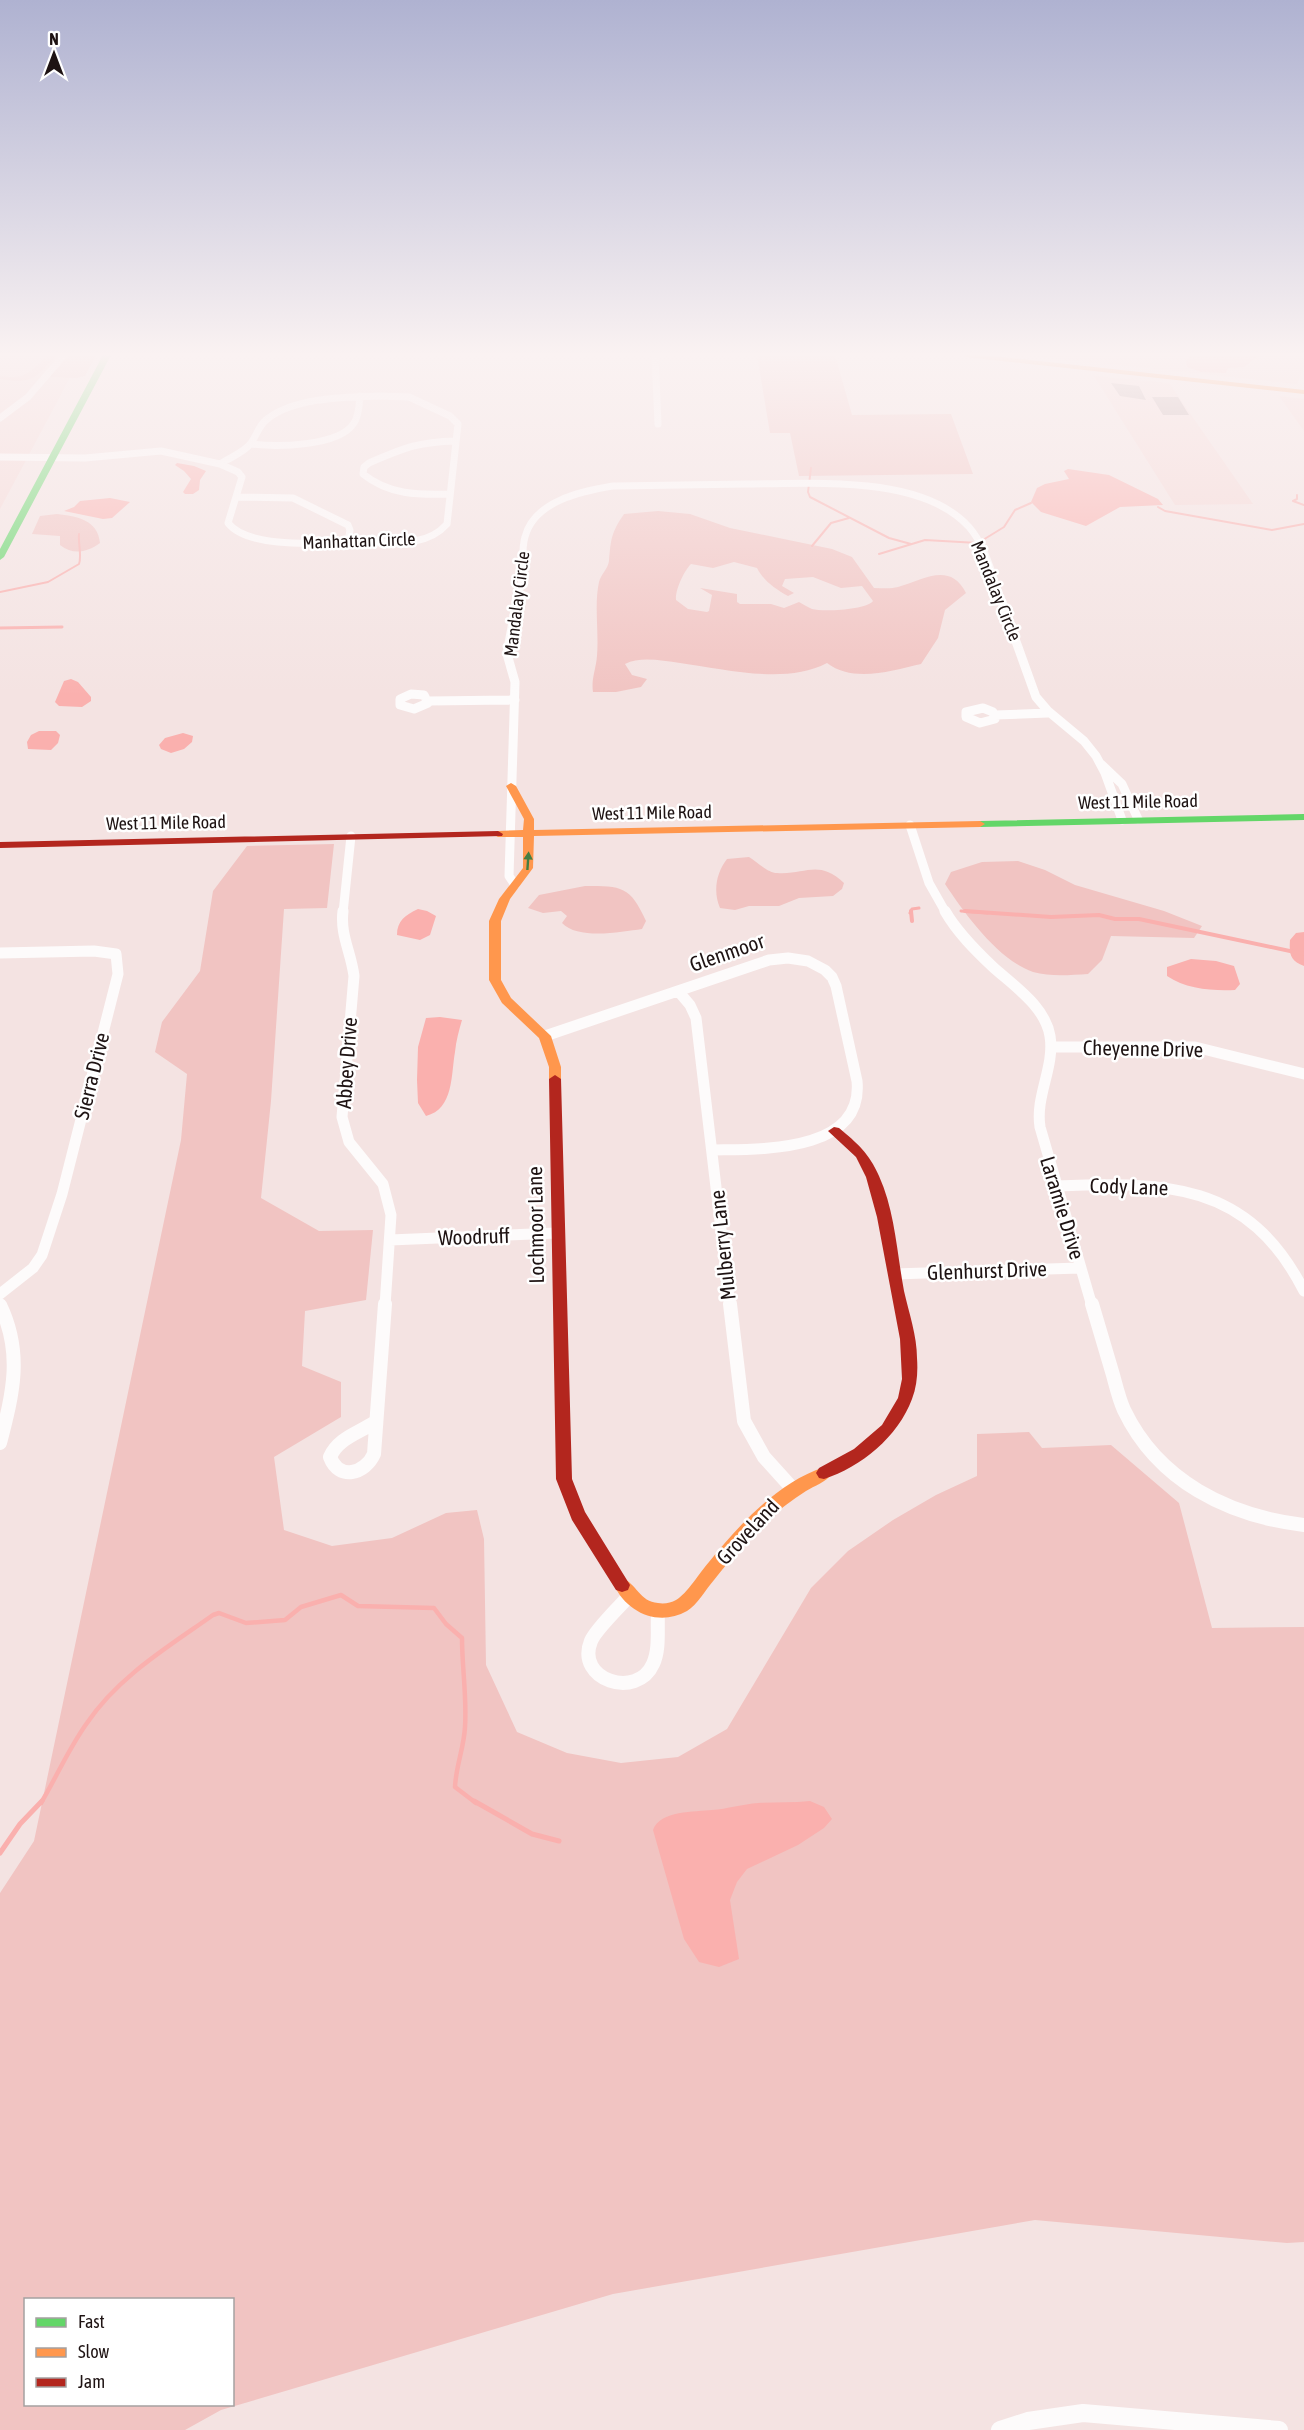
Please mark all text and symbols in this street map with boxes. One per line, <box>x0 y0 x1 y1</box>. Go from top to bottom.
north arrow <box>24 24 84 84</box>
text: N <box>49 30 59 48</box>
street label: Manhattan Circle <box>302 528 416 553</box>
street label: Mandalay Circle <box>967 538 1026 644</box>
street label: Mandalay Circle <box>500 550 533 658</box>
street label: West 11 Mile Road <box>1078 790 1198 813</box>
street label: West 11 Mile Road <box>592 801 712 824</box>
street label: West 11 Mile Road <box>106 811 226 834</box>
one-way arrow <box>523 852 532 871</box>
street label: Glenmoor <box>686 928 768 976</box>
street label: Abbey Drive <box>331 1016 361 1110</box>
street label: Sierra Drive <box>69 1030 113 1122</box>
street label: Cheyenne Drive <box>1083 1035 1203 1061</box>
street label: Laramie Drive <box>1036 1153 1090 1262</box>
street label: Lochmoor Lane <box>522 1166 548 1284</box>
street label: Cody Lane <box>1089 1173 1169 1199</box>
street label: Mulberry Lane <box>704 1189 740 1301</box>
street label: Woodruff <box>438 1223 511 1249</box>
street label: Glenhurst Drive <box>927 1256 1047 1284</box>
street label: Groveland <box>711 1494 783 1569</box>
legend <box>24 2298 234 2406</box>
text: Fast <box>78 2311 105 2332</box>
text: Slow <box>78 2341 109 2362</box>
text: Jam <box>78 2371 105 2392</box>

